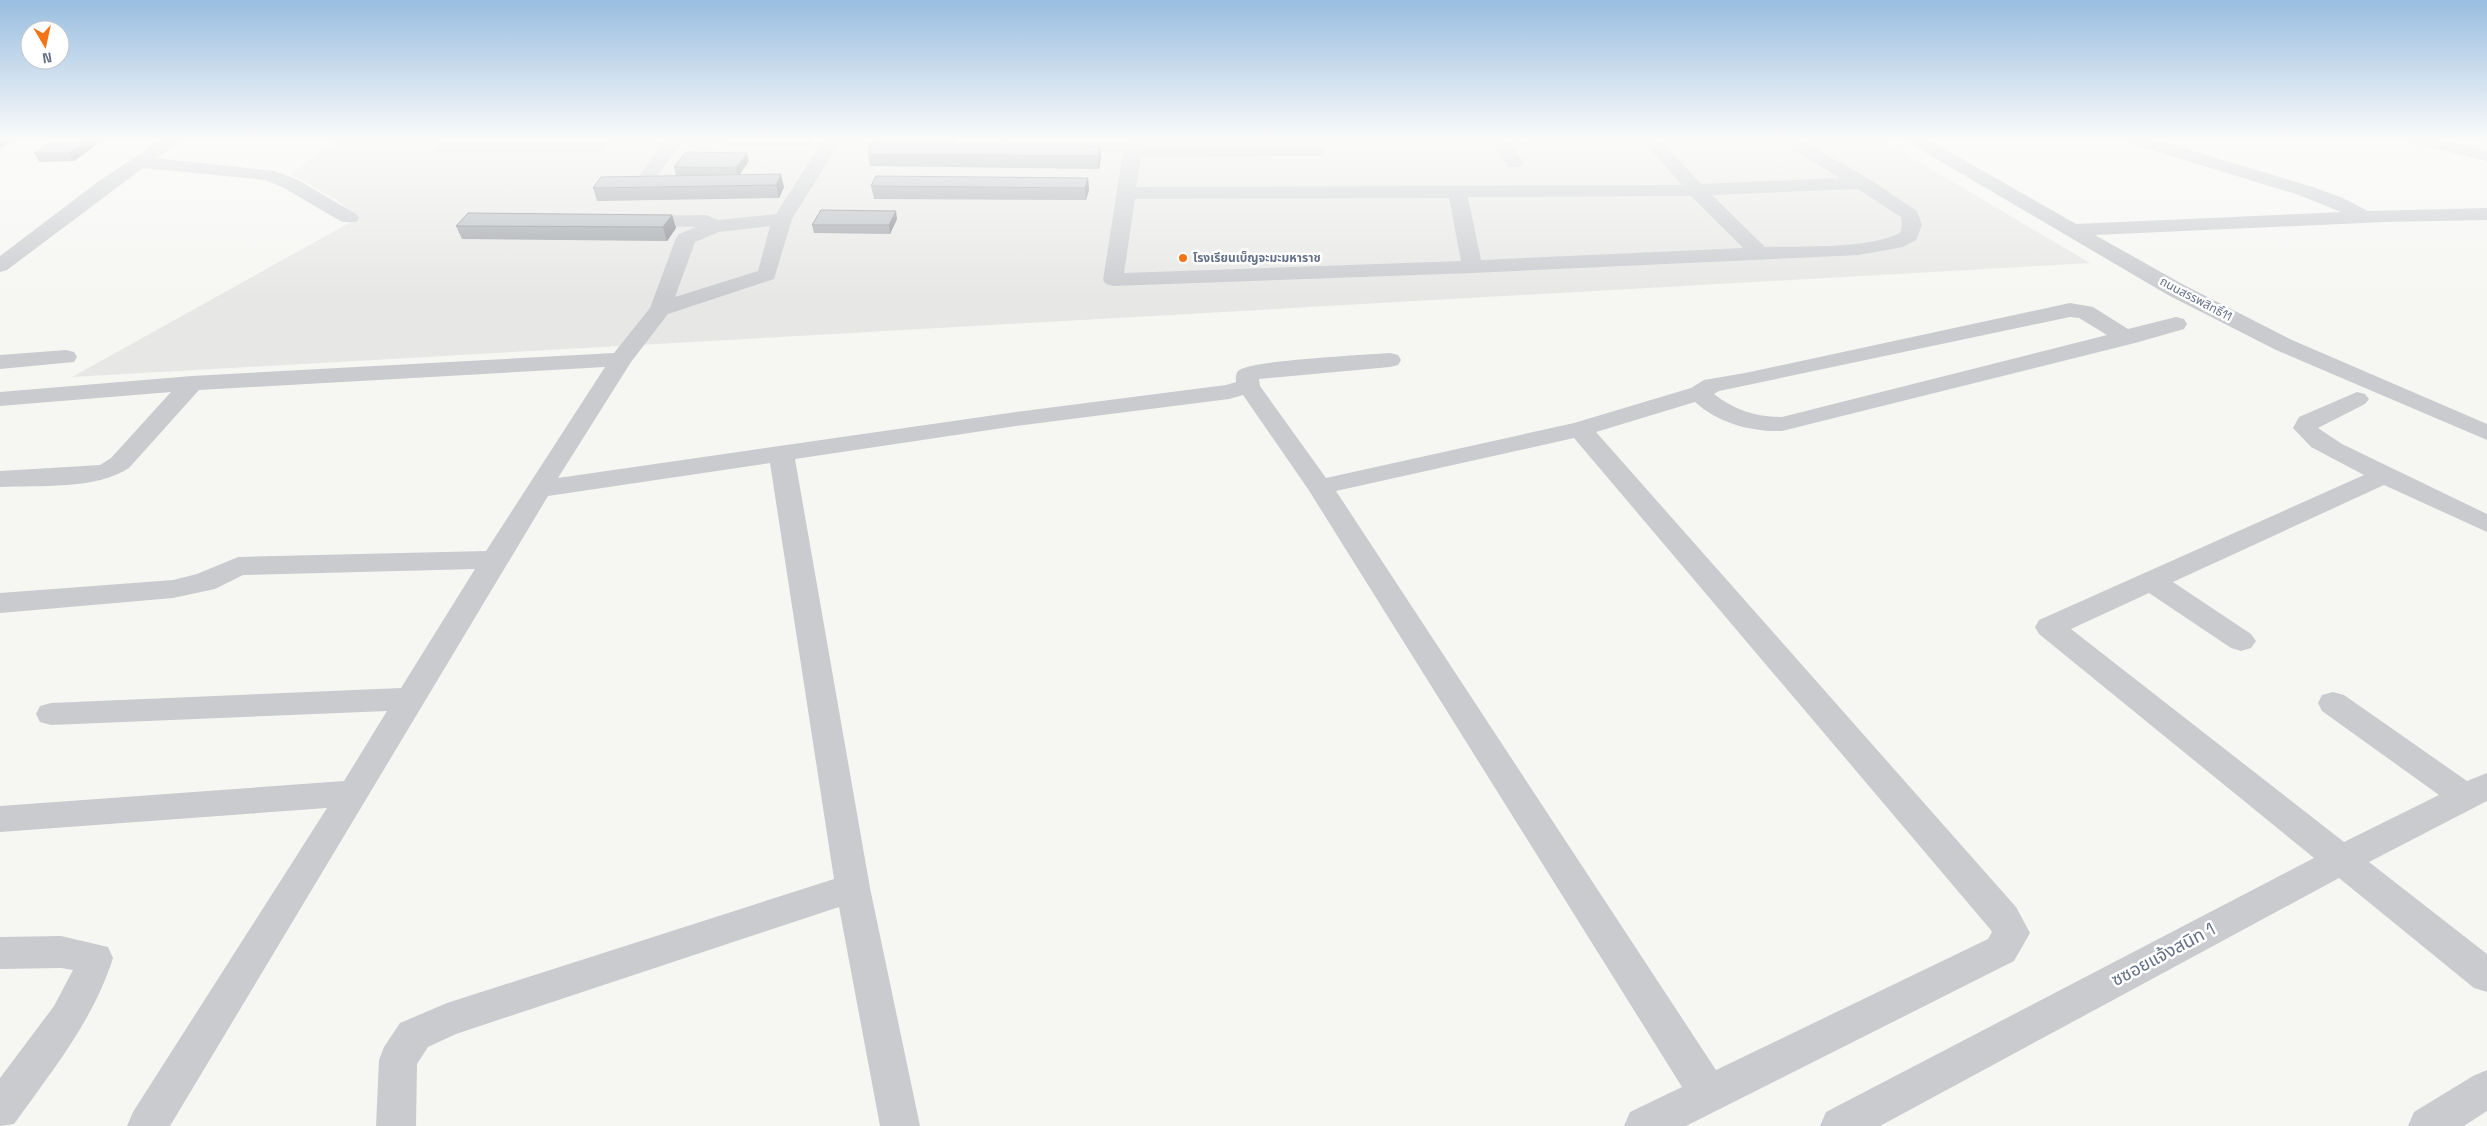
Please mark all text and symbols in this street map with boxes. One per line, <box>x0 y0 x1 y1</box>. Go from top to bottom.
north arrow <box>20 20 70 70</box>
text: N <box>41 48 53 67</box>
place label: โรงเรียนเบ็ญจะมะมหาราช <box>1193 250 1321 266</box>
marker: โรงเรียนเบ็ญจะมะมหาราช <box>1177 252 1189 264</box>
street label: ถนนสรรพสิทธิ์11 <box>2157 273 2235 325</box>
street label: ซซอยแจ้งสนิท 1 <box>2107 917 2219 991</box>

